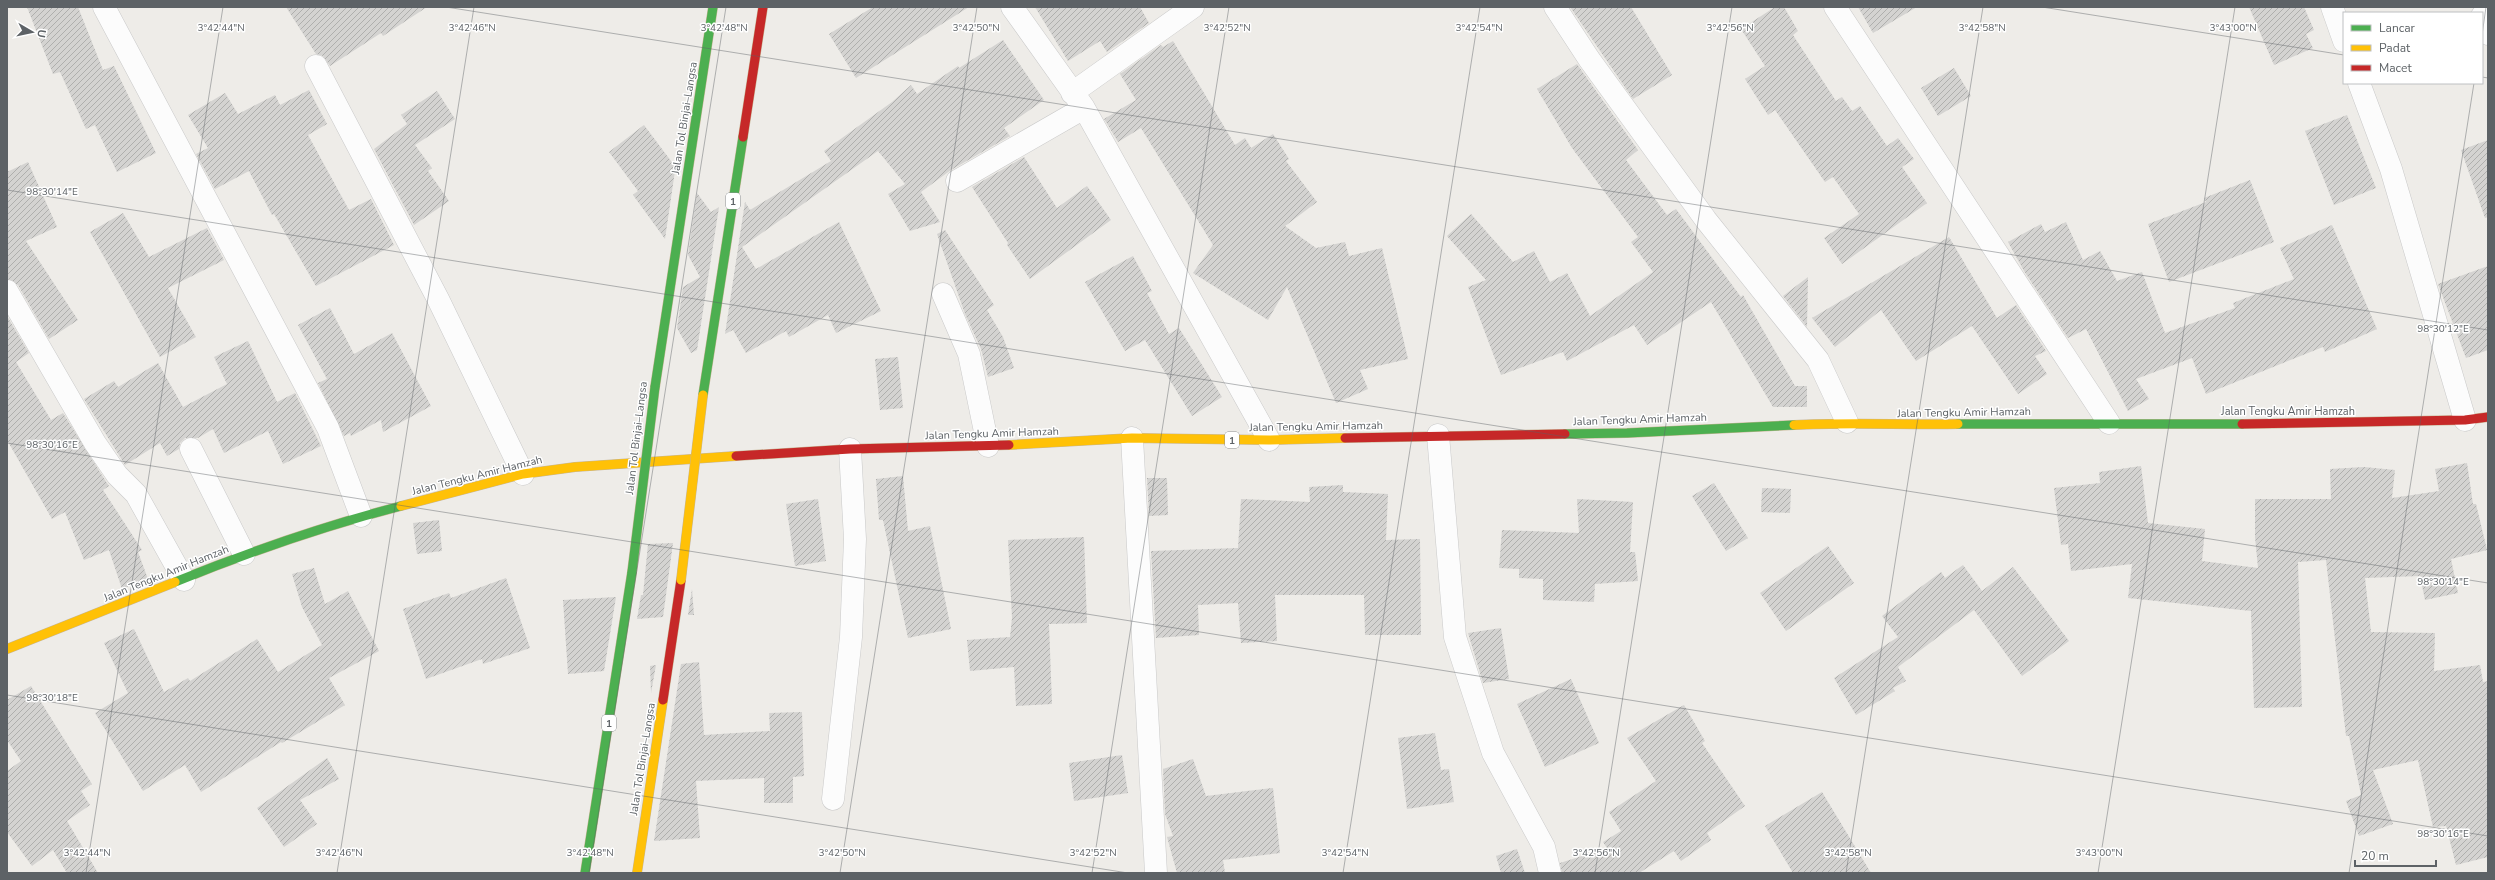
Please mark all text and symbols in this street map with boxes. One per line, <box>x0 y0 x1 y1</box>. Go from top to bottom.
north arrow <box>12 12 52 52</box>
legend <box>2343 12 2483 84</box>
text: Lancar <box>2379 20 2416 36</box>
text: 3°42'44"N <box>197 21 245 35</box>
text: 3°42'46"N <box>448 21 496 35</box>
text: 3°42'48"N <box>700 21 748 35</box>
text: 3°42'50"N <box>952 21 1000 35</box>
text: 3°42'52"N <box>1203 21 1251 35</box>
text: 3°42'54"N <box>1455 21 1503 35</box>
text: 3°42'56"N <box>1706 21 1754 35</box>
text: 3°42'58"N <box>1958 21 2006 35</box>
text: 3°43'00"N <box>2209 21 2257 35</box>
text: U <box>33 28 49 39</box>
text: Padat <box>2379 40 2411 56</box>
text: Macet <box>2379 60 2412 76</box>
street label: Jalan Tol Binjai–Langsa <box>668 61 701 176</box>
text: 98°30'14"E <box>26 185 78 199</box>
road number: 1 <box>726 193 740 209</box>
text: 98°30'12"E <box>2417 322 2469 336</box>
street label: Jalan Tol Binjai–Langsa <box>622 380 651 496</box>
street label: Jalan Tengku Amir Hamzah <box>1896 404 2031 421</box>
street label: Jalan Tengku Amir Hamzah <box>2220 404 2355 419</box>
street label: Jalan Tengku Amir Hamzah <box>1572 410 1707 429</box>
street label: Jalan Tengku Amir Hamzah <box>1248 418 1383 435</box>
street label: Jalan Tengku Amir Hamzah <box>924 424 1059 443</box>
road number: 1 <box>1225 432 1239 448</box>
text: 98°30'16"E <box>26 438 78 452</box>
street label: Jalan Tengku Amir Hamzah <box>409 452 544 499</box>
street label: Jalan Tengku Amir Hamzah <box>100 541 231 606</box>
text: 98°30'14"E <box>2417 575 2469 589</box>
text: 98°30'18"E <box>26 691 78 705</box>
street label: Jalan Tol Binjai–Langsa <box>626 702 659 817</box>
road number: 1 <box>602 715 616 731</box>
text: 98°30'16"E <box>2417 827 2469 841</box>
scale bar <box>2355 842 2436 868</box>
text: 3°42'44"N <box>63 846 111 860</box>
text: 3°42'46"N <box>315 846 363 860</box>
text: 3°42'48"N <box>566 846 614 860</box>
text: 3°42'50"N <box>818 846 866 860</box>
text: 3°42'52"N <box>1069 846 1117 860</box>
text: 3°42'54"N <box>1321 846 1369 860</box>
text: 3°42'56"N <box>1572 846 1620 860</box>
text: 3°42'58"N <box>1824 846 1872 860</box>
text: 3°43'00"N <box>2075 846 2123 860</box>
text: 20 m <box>2361 848 2389 864</box>

